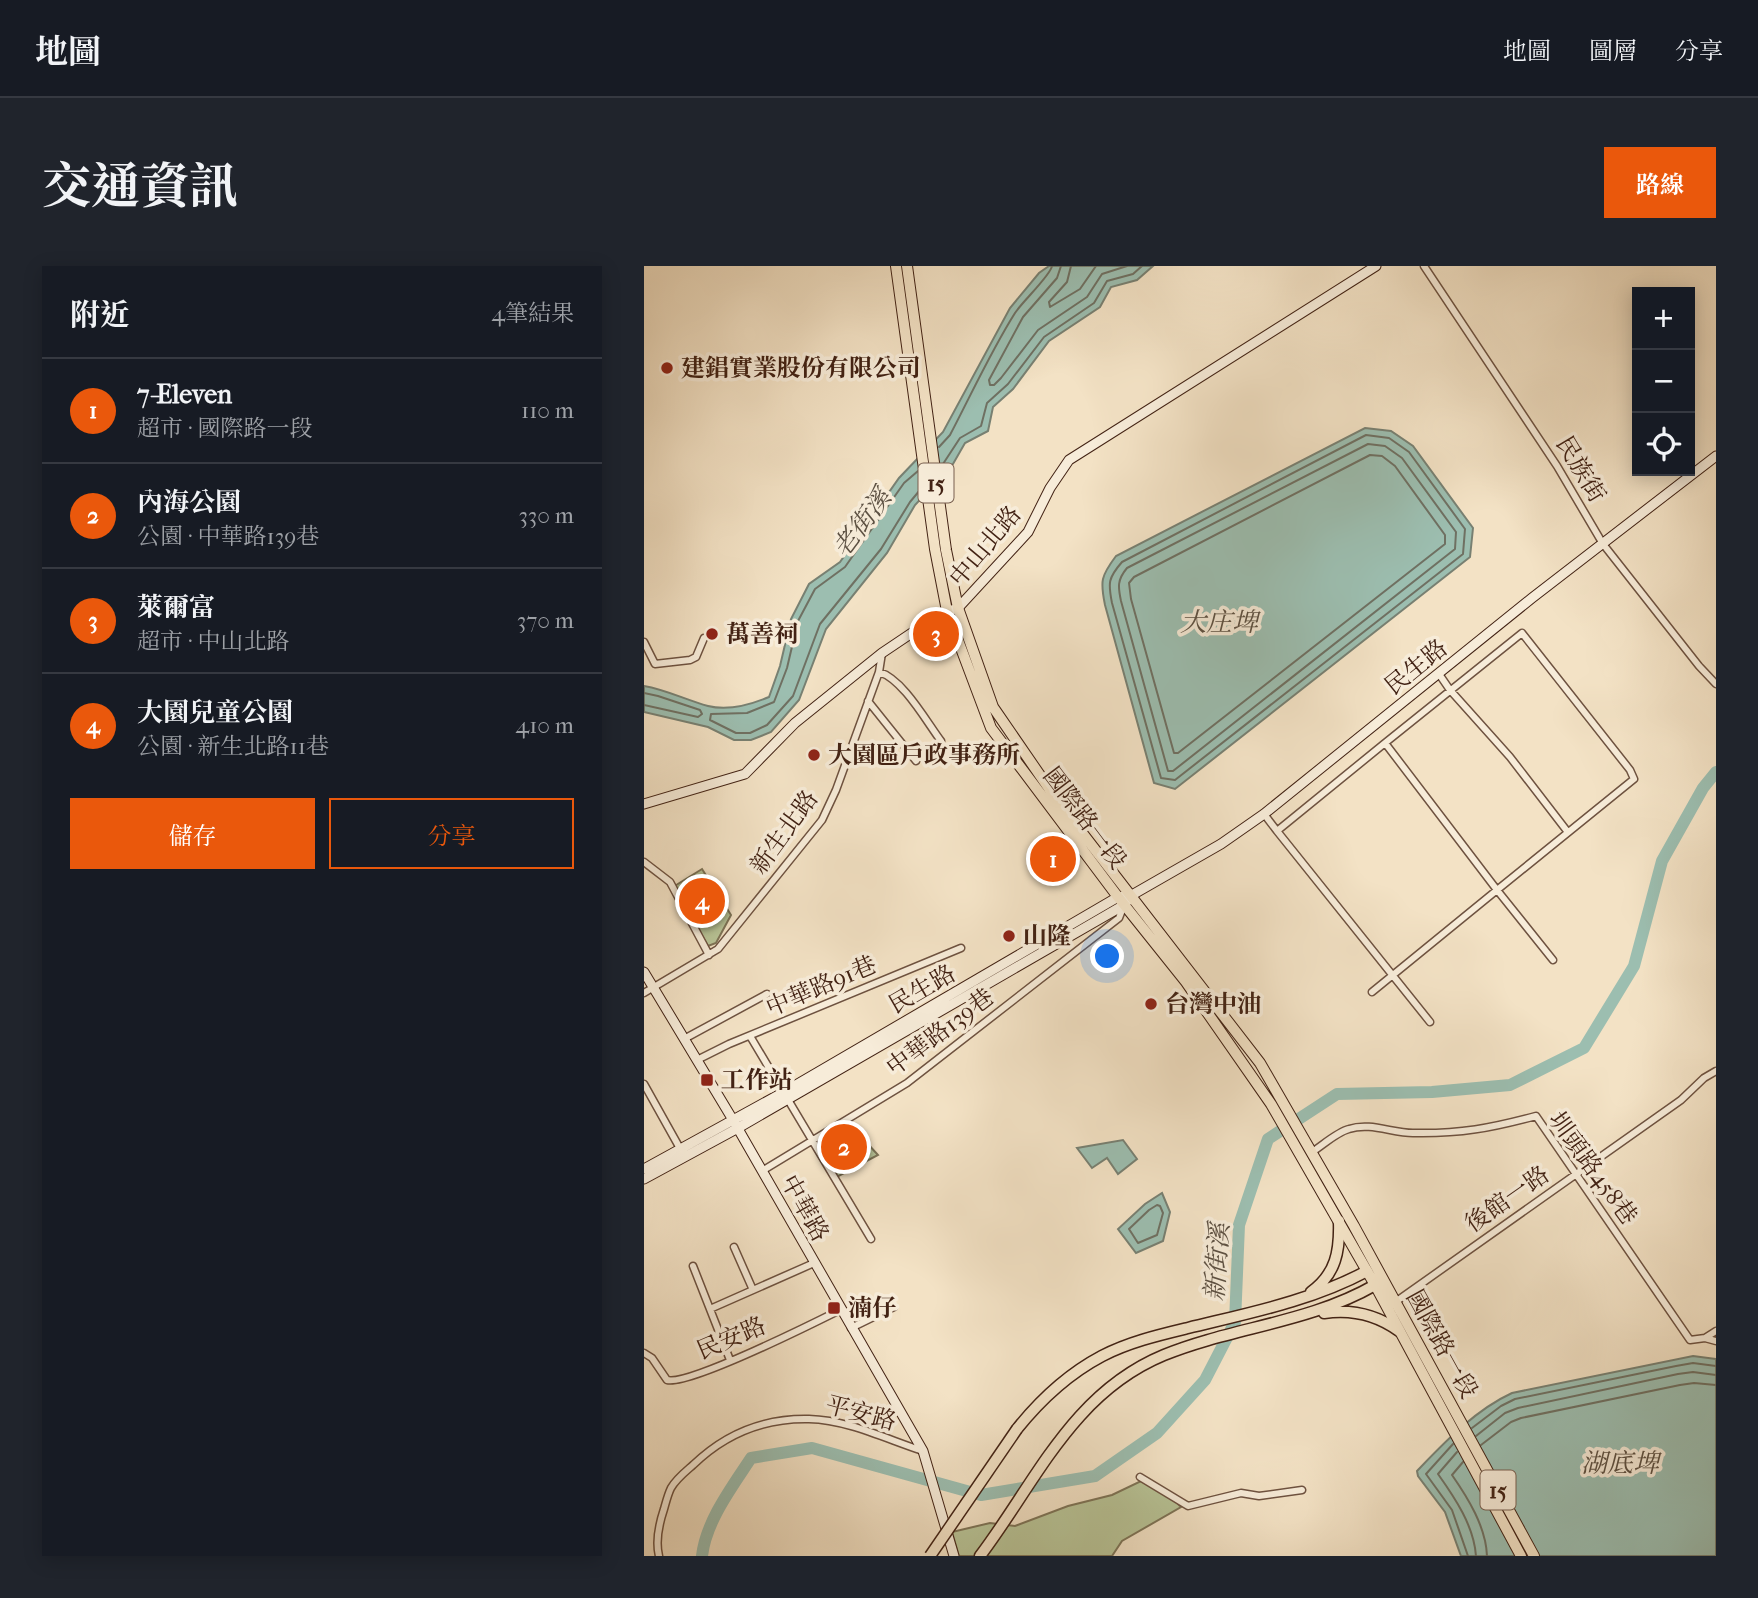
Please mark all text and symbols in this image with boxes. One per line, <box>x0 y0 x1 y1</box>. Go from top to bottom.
text: 地圖 <box>35 33 101 72</box>
text: 地圖 <box>1503 37 1551 65</box>
text: 圖層 <box>1589 37 1637 65</box>
text: 分享 <box>1675 37 1723 65</box>
button: 路線 <box>1604 147 1716 218</box>
text: 交通資訊 <box>42 158 238 216</box>
map controls <box>1632 287 1695 476</box>
button: + <box>1632 287 1695 350</box>
text: 附近 <box>70 298 130 333</box>
text: 4筆結果 <box>491 300 574 327</box>
button: − <box>1632 350 1695 413</box>
place label: 建錩實業股份有限公司 <box>681 354 921 382</box>
marker: 建錩實業股份有限公司 <box>659 360 675 376</box>
text: 7-Eleven <box>137 379 232 410</box>
text: 1 <box>89 397 97 424</box>
text: 110 m <box>521 397 574 424</box>
button: locate <box>1632 413 1695 476</box>
text: 超市 · 國際路一段 <box>137 415 313 442</box>
street label: 民族街 <box>1550 431 1612 507</box>
road number: 15 <box>918 464 954 502</box>
water label: 老街溪 <box>826 480 900 563</box>
text: 內海公園 <box>137 487 241 518</box>
street label: 中山北路 <box>943 500 1027 592</box>
text: 2 <box>87 502 99 529</box>
text: 330 m <box>518 502 574 529</box>
text: 公園 · 中華路139巷 <box>137 523 319 550</box>
text: 萊爾富 <box>137 592 215 623</box>
text: 3 <box>88 607 98 634</box>
text: 370 m <box>517 607 574 634</box>
water label: 大庄埤 <box>1180 607 1261 638</box>
pin: 3 <box>913 608 959 660</box>
place label: 萬善祠 <box>726 620 798 648</box>
marker: 萬善祠 <box>704 626 720 642</box>
text: 超市 · 中山北路 <box>137 628 290 655</box>
street label: 民生路 <box>1379 633 1453 701</box>
text: 大園兒童公園 <box>137 697 293 728</box>
text: 4 <box>86 712 100 739</box>
text: 410 m <box>516 712 574 739</box>
text: 公園 · 新生北路11巷 <box>137 733 329 760</box>
place label: 大園區戶政事務所 <box>828 741 1020 769</box>
marker: 大園區戶政事務所 <box>806 747 822 763</box>
street label: 國際路一段 <box>1038 762 1132 874</box>
street label: 新生北路 <box>744 785 824 879</box>
button: 儲存 <box>70 798 315 869</box>
button: 分享 <box>329 798 574 869</box>
pin: 1 <box>1030 833 1076 885</box>
pin: 4 <box>679 875 725 927</box>
place label: 山隆 <box>1023 922 1071 950</box>
marker: 山隆 <box>1001 928 1017 944</box>
your location <box>1090 939 1124 973</box>
street label: 中華路91巷 <box>762 950 880 1022</box>
street label: 民生路 <box>884 959 960 1019</box>
street label: 中華路139巷 <box>881 983 999 1081</box>
place label: 台灣中油 <box>1165 990 1261 1018</box>
marker: 台灣中油 <box>1143 996 1159 1012</box>
place label: 工作站 <box>721 1066 793 1094</box>
marker: 工作站 <box>699 1072 715 1088</box>
street label: 圳頭路458巷 <box>1543 1106 1643 1230</box>
pin: 2 <box>821 1121 867 1173</box>
street label: 後館一路 <box>1460 1160 1554 1238</box>
street label: 中華路 <box>775 1170 835 1246</box>
water label: 新街溪 <box>1199 1219 1235 1302</box>
street label: 國際路一段 <box>1401 1285 1483 1403</box>
place label: 湳仔 <box>848 1294 896 1322</box>
marker: 湳仔 <box>826 1300 842 1316</box>
street label: 民安路 <box>692 1311 770 1365</box>
street label: 平安路 <box>823 1390 899 1436</box>
water label: 湖底埤 <box>1581 1448 1662 1479</box>
road number: 15 <box>1480 1470 1516 1510</box>

